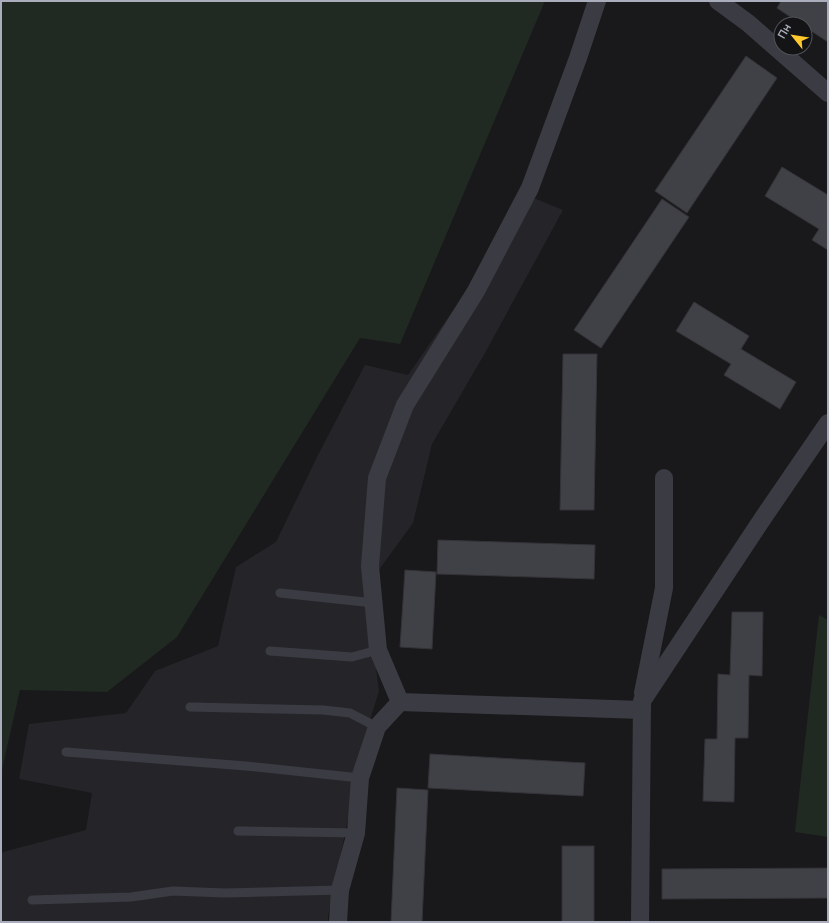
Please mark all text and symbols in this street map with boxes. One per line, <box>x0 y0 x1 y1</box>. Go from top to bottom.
north arrow <box>773 16 813 56</box>
text: Пн <box>774 20 794 41</box>

